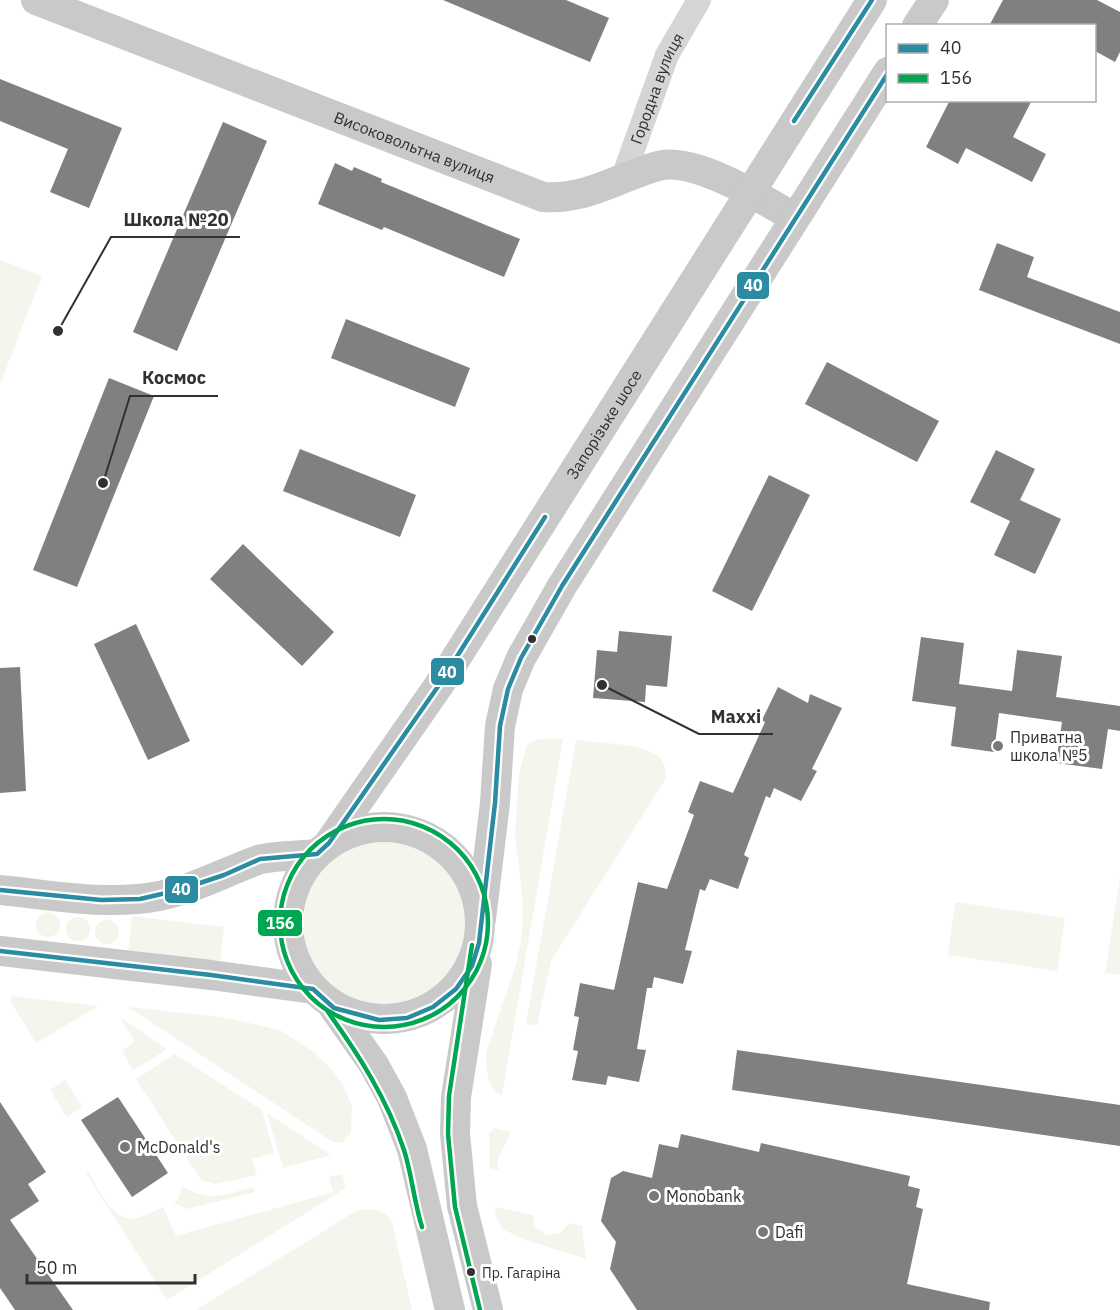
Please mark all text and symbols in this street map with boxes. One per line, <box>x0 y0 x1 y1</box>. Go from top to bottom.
legend <box>886 24 1096 102</box>
street label: Городна вулиця <box>626 29 688 147</box>
text: 40 <box>940 36 962 59</box>
text: 156 <box>940 66 972 89</box>
street label: Високовольтна вулиця <box>331 107 498 187</box>
callout: Школа №20 <box>111 201 240 237</box>
text: Школа №20 <box>123 208 229 231</box>
line badge: 40 <box>736 271 770 300</box>
text: 40 <box>743 275 763 295</box>
callout: Космос <box>130 360 218 396</box>
text: Космос <box>142 366 206 389</box>
street label: Запорізьке шосе <box>562 366 646 483</box>
unlabelled marker <box>526 633 538 645</box>
line badge: 40 <box>430 657 465 686</box>
text: 40 <box>437 662 457 682</box>
callout: Maxxi <box>699 698 773 734</box>
text: Maxxi <box>711 705 761 728</box>
place label: Приватна школа №5 <box>1010 727 1088 765</box>
marker: Приватна школа №5 <box>991 739 1005 753</box>
line badge: 40 <box>164 875 199 904</box>
text: 40 <box>171 879 191 899</box>
line badge: 156 <box>257 909 303 937</box>
text: 156 <box>266 913 295 933</box>
place label: McDonald's <box>137 1137 221 1157</box>
marker: McDonald's <box>118 1140 132 1154</box>
place label: Monobank <box>666 1186 742 1206</box>
marker: Monobank <box>647 1189 661 1203</box>
place label: Dafi <box>775 1222 803 1242</box>
marker: Dafi <box>756 1225 770 1239</box>
scale bar <box>27 1247 195 1285</box>
text: 50 m <box>36 1256 78 1279</box>
place label: Пр. Гагаріна <box>482 1264 561 1282</box>
marker: Пр. Гагаріна <box>465 1266 477 1278</box>

